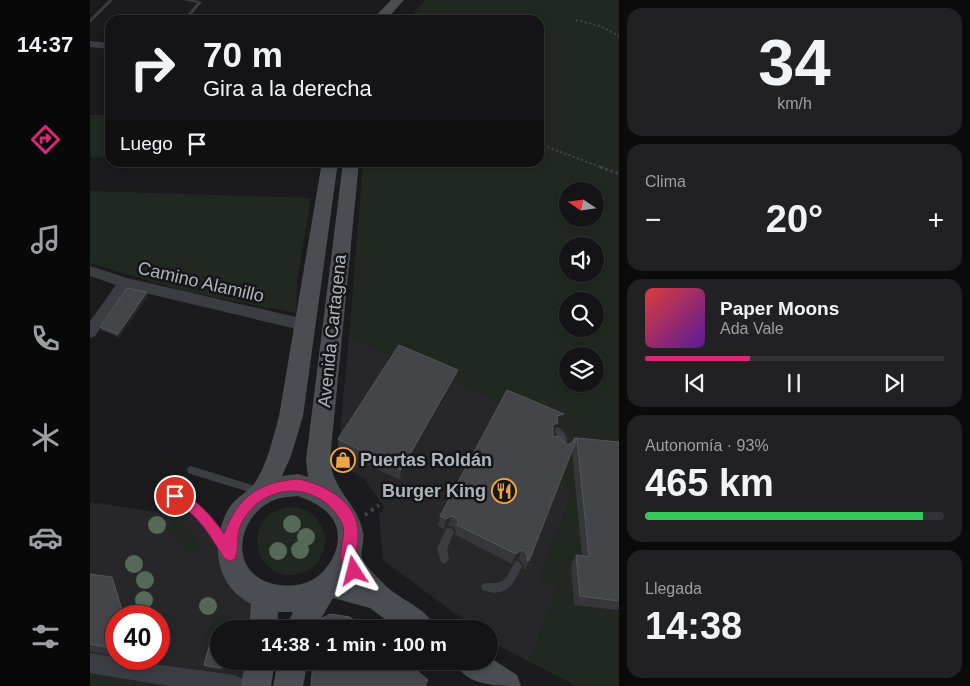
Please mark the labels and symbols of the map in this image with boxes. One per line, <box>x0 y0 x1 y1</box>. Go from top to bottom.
north arrow <box>559 182 604 228</box>
street label: Avenida Cartagena <box>314 253 350 409</box>
street label: Camino Alamillo <box>136 258 266 306</box>
shop icon: Puertas Roldán <box>330 447 356 473</box>
place label: Puertas Roldán <box>360 450 492 470</box>
pin <box>154 475 196 517</box>
restaurant icon: Burger King <box>491 478 517 504</box>
place label: Burger King <box>382 481 486 501</box>
position arrow <box>327 544 379 596</box>
speed limit sign: 40 <box>105 605 170 670</box>

